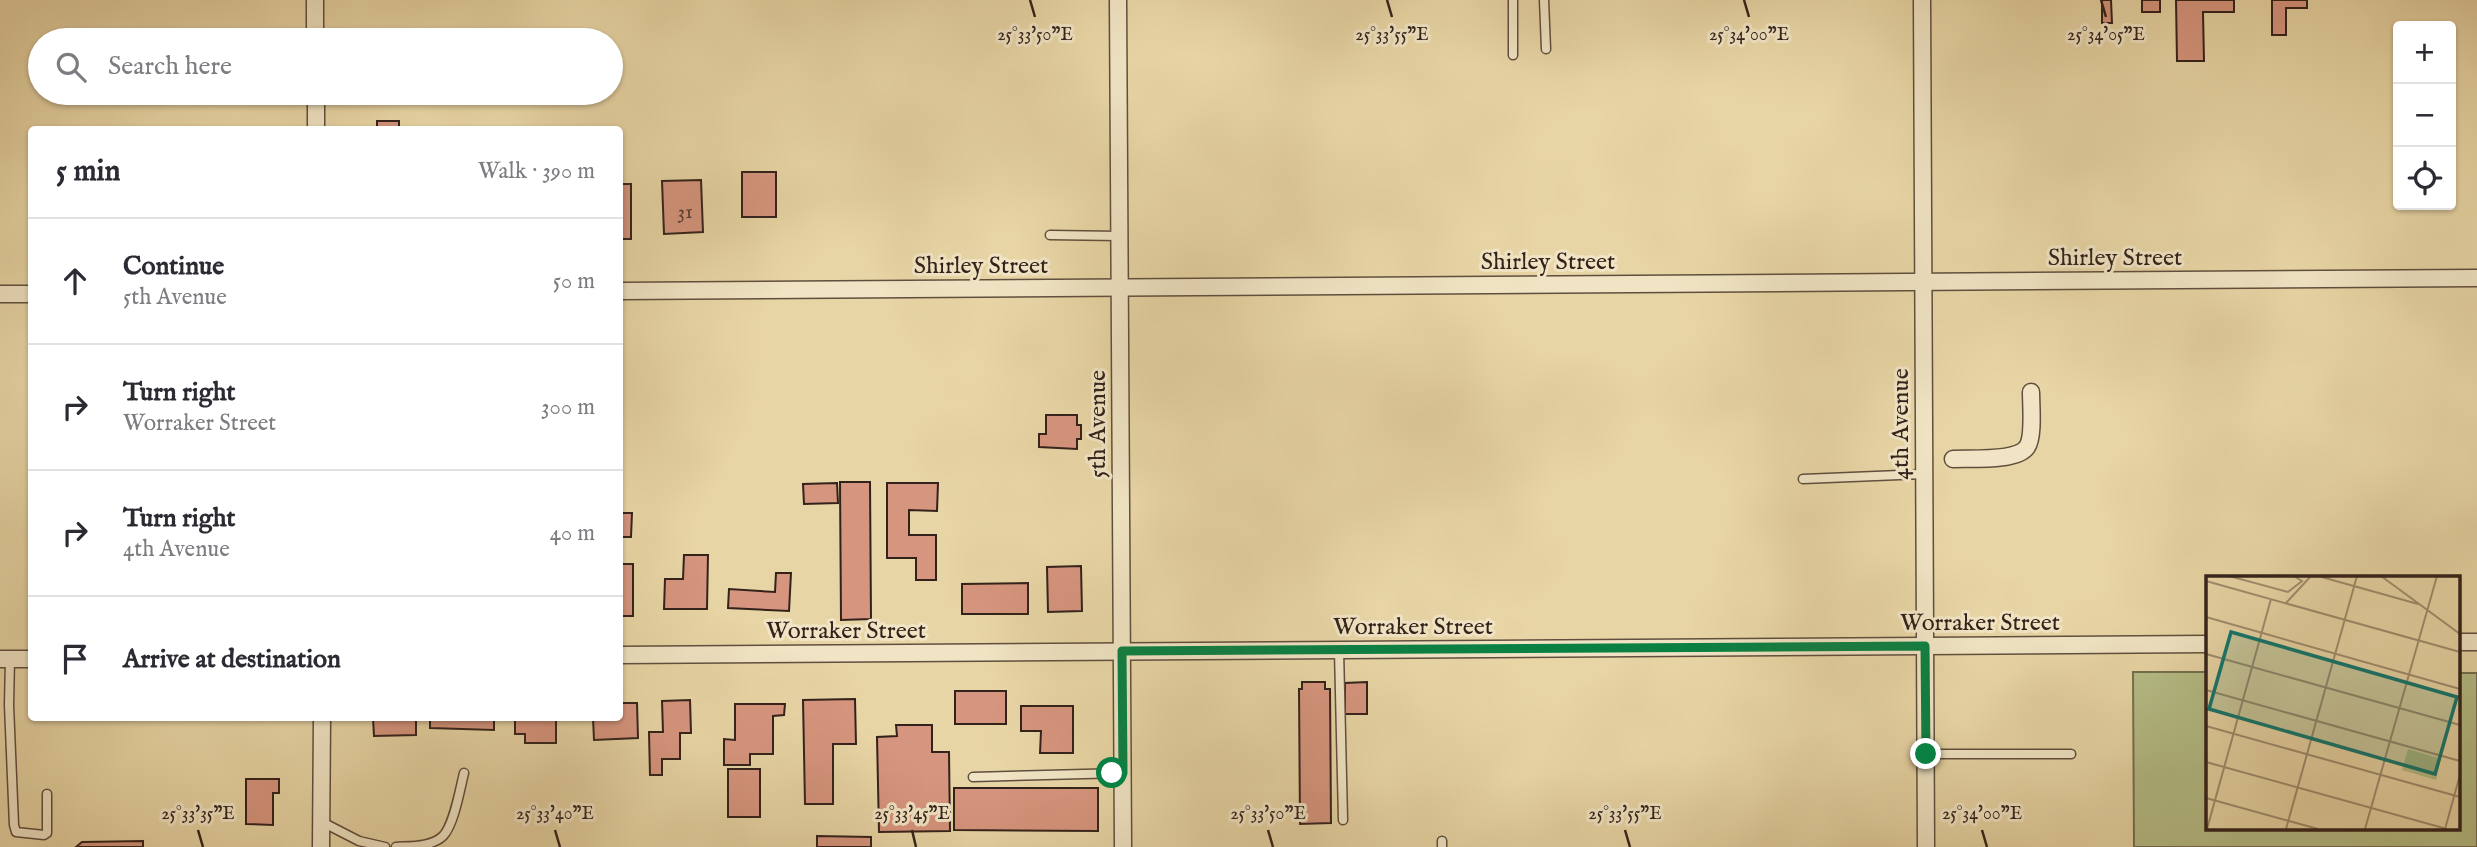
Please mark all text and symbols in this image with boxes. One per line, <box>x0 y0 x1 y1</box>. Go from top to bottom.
map controls <box>2393 21 2456 210</box>
button: + <box>2393 21 2456 84</box>
text: 25°33'50"E <box>997 24 1073 47</box>
text: 25°33'55"E <box>1355 24 1429 47</box>
text: 25°34'00"E <box>1709 24 1789 47</box>
text: 25°34'05"E <box>2067 24 2145 47</box>
search box <box>28 28 623 105</box>
icon: search <box>52 48 90 86</box>
text: Search here <box>108 50 232 83</box>
button: − <box>2393 84 2456 147</box>
button: locate <box>2393 147 2456 210</box>
text: 5 min <box>56 153 121 191</box>
text: Walk · 390 m <box>478 157 595 186</box>
house number: 31 <box>677 199 693 226</box>
street label: Shirley Street <box>2048 243 2182 274</box>
street label: Shirley Street <box>1481 247 1615 278</box>
text: Continue <box>123 250 224 283</box>
street label: Shirley Street <box>914 251 1048 282</box>
icon: ahead <box>56 262 94 300</box>
text: 50 m <box>553 267 595 296</box>
text: 5th Avenue <box>123 283 227 312</box>
street label: 4th Avenue <box>1886 368 1917 480</box>
street label: 5th Avenue <box>1083 370 1114 478</box>
text: Turn right <box>123 376 236 409</box>
icon: right <box>56 388 94 426</box>
text: 300 m <box>541 393 595 422</box>
text: Worraker Street <box>123 409 276 438</box>
text: Turn right <box>123 502 236 535</box>
icon: right <box>56 514 94 552</box>
text: 40 m <box>550 519 595 548</box>
text: 4th Avenue <box>123 535 230 564</box>
inset map <box>2206 576 2460 830</box>
street label: Worraker Street <box>1900 608 2060 639</box>
street label: Worraker Street <box>1333 612 1493 643</box>
street label: Worraker Street <box>766 616 926 647</box>
icon: arrive <box>56 640 94 678</box>
text: Arrive at destination <box>123 643 341 676</box>
route end <box>1910 738 1941 769</box>
route start <box>1096 757 1127 788</box>
text: 25°33'35"E <box>161 803 235 826</box>
text: 25°33'40"E <box>516 803 594 826</box>
text: 25°33'45"E <box>874 803 950 826</box>
text: 25°33'50"E <box>1230 803 1306 826</box>
text: 25°33'55"E <box>1588 803 1662 826</box>
text: 25°34'00"E <box>1942 803 2022 826</box>

